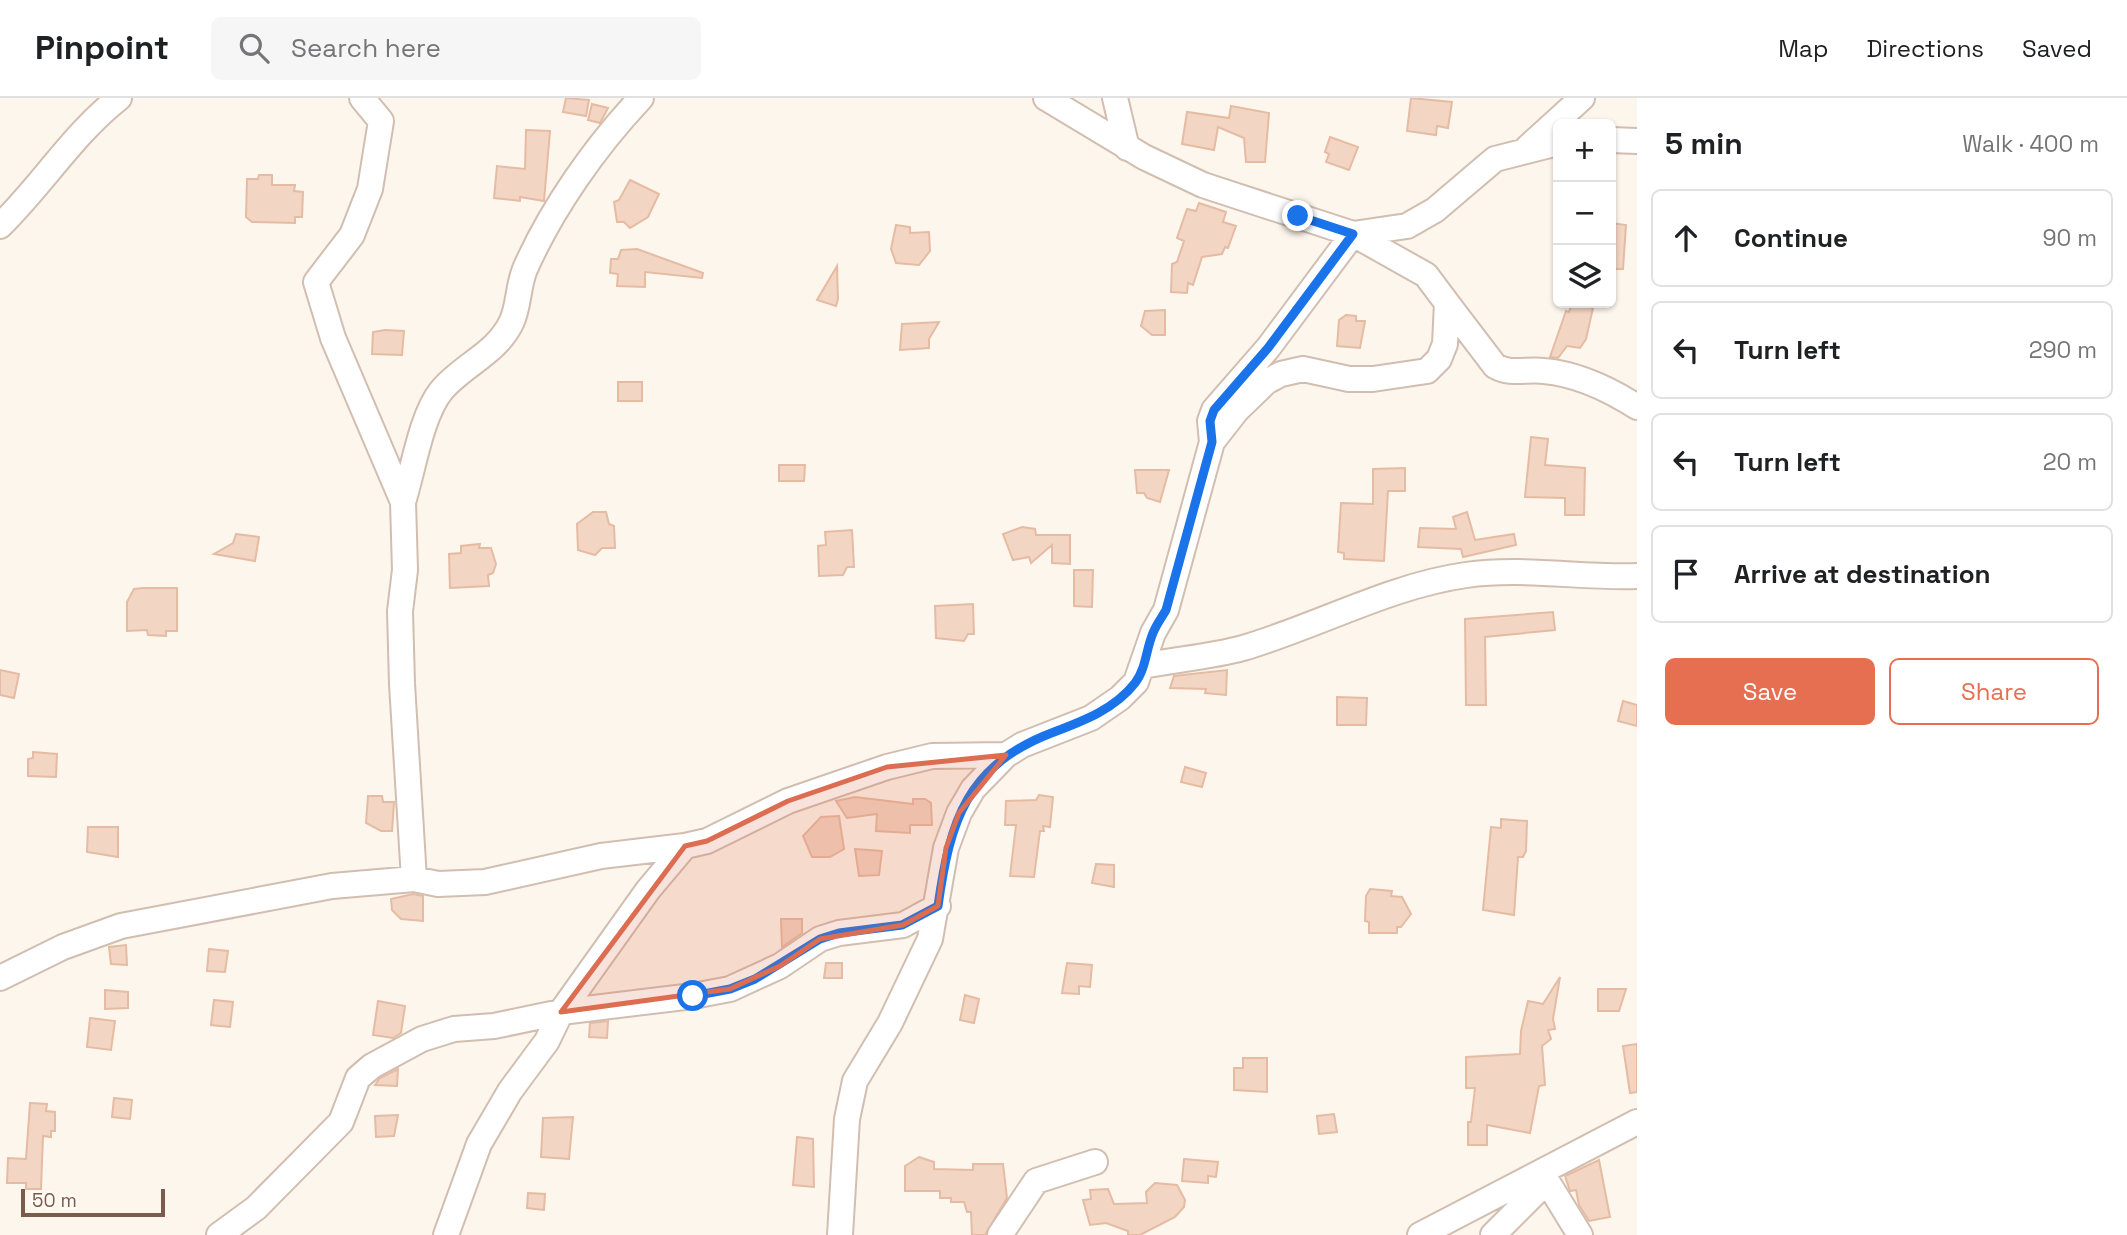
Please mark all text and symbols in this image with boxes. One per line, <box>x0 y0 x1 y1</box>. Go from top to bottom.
search box <box>211 17 701 80</box>
text: Pinpoint <box>35 27 169 69</box>
icon: search <box>235 29 273 67</box>
text: Search here <box>291 31 441 65</box>
text: Map <box>1778 33 1828 64</box>
text: Directions <box>1866 33 1984 64</box>
text: Saved <box>2022 33 2092 64</box>
map controls <box>1553 119 1616 308</box>
button: + <box>1553 119 1616 182</box>
text: 5 min <box>1665 124 1743 163</box>
text: Walk · 400 m <box>1962 129 2099 159</box>
button: − <box>1553 182 1616 245</box>
route end <box>1282 200 1313 231</box>
icon: ahead <box>1667 219 1705 257</box>
text: Continue <box>1734 221 1848 255</box>
text: 90 m <box>2042 223 2097 253</box>
button: layers <box>1553 245 1616 308</box>
icon: left <box>1667 331 1705 369</box>
text: Turn left <box>1734 333 1841 367</box>
text: 290 m <box>2029 335 2097 365</box>
icon: left <box>1667 443 1705 481</box>
text: Turn left <box>1734 445 1841 479</box>
text: 20 m <box>2043 447 2097 477</box>
icon: arrive <box>1667 555 1705 593</box>
text: Arrive at destination <box>1734 557 1991 591</box>
button: Save <box>1665 658 1875 725</box>
button: Share <box>1889 658 2099 725</box>
route start <box>677 980 708 1011</box>
scale bar <box>21 1186 164 1218</box>
text: 50 m <box>32 1188 77 1213</box>

